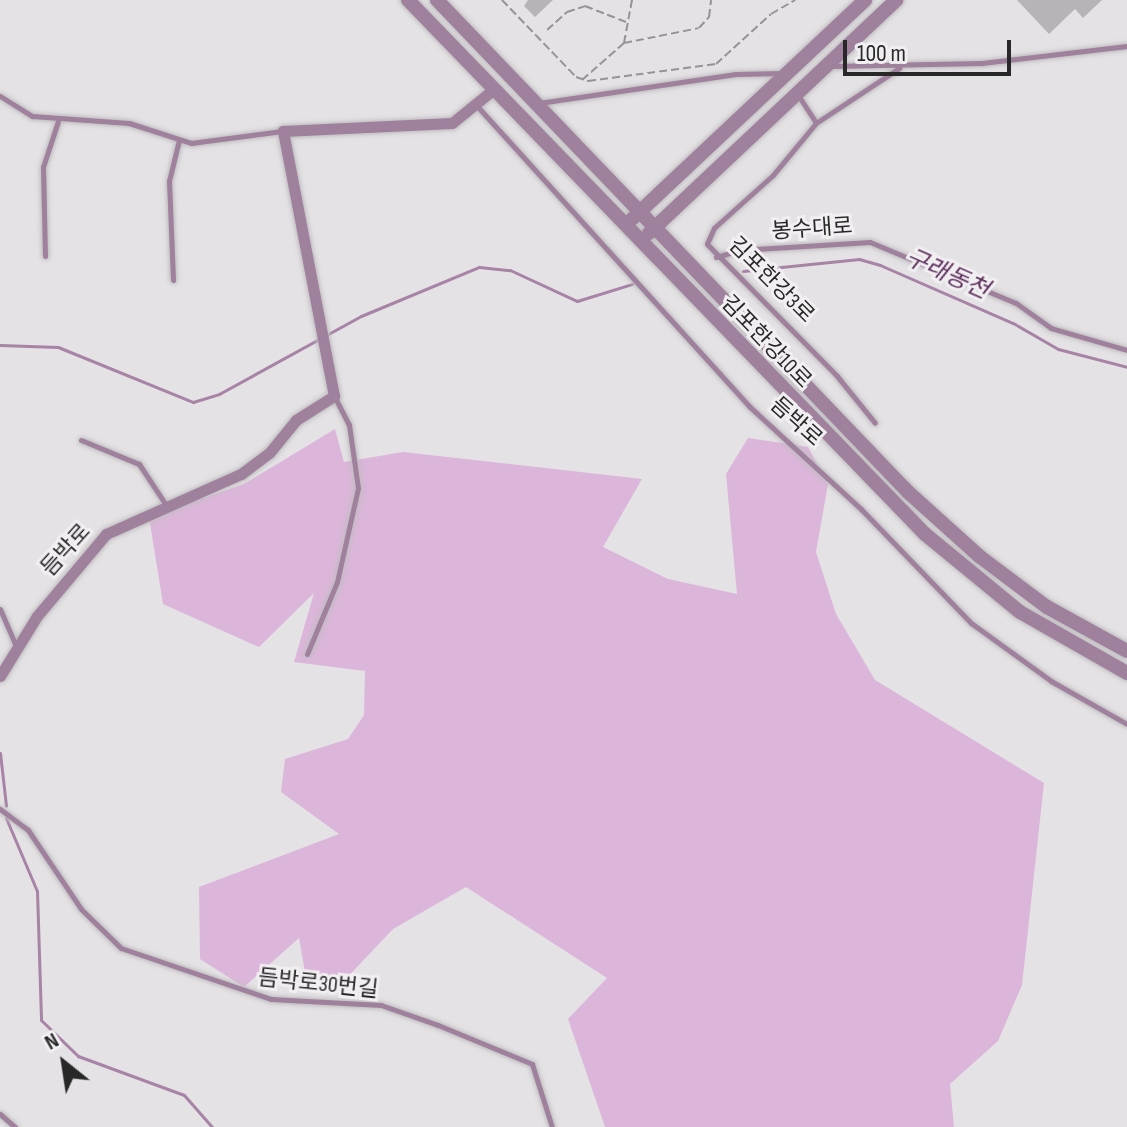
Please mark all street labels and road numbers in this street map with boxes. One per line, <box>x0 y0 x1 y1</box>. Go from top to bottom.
street label: 봉수대로 <box>771 213 853 245</box>
street label: 김포한강3로 <box>723 232 819 328</box>
street label: 김포한강10로 <box>715 290 817 394</box>
street label: 듬박로 <box>765 392 827 452</box>
street label: 듬박로 <box>36 519 96 581</box>
street label: 듬박로30번길 <box>257 965 379 1003</box>

